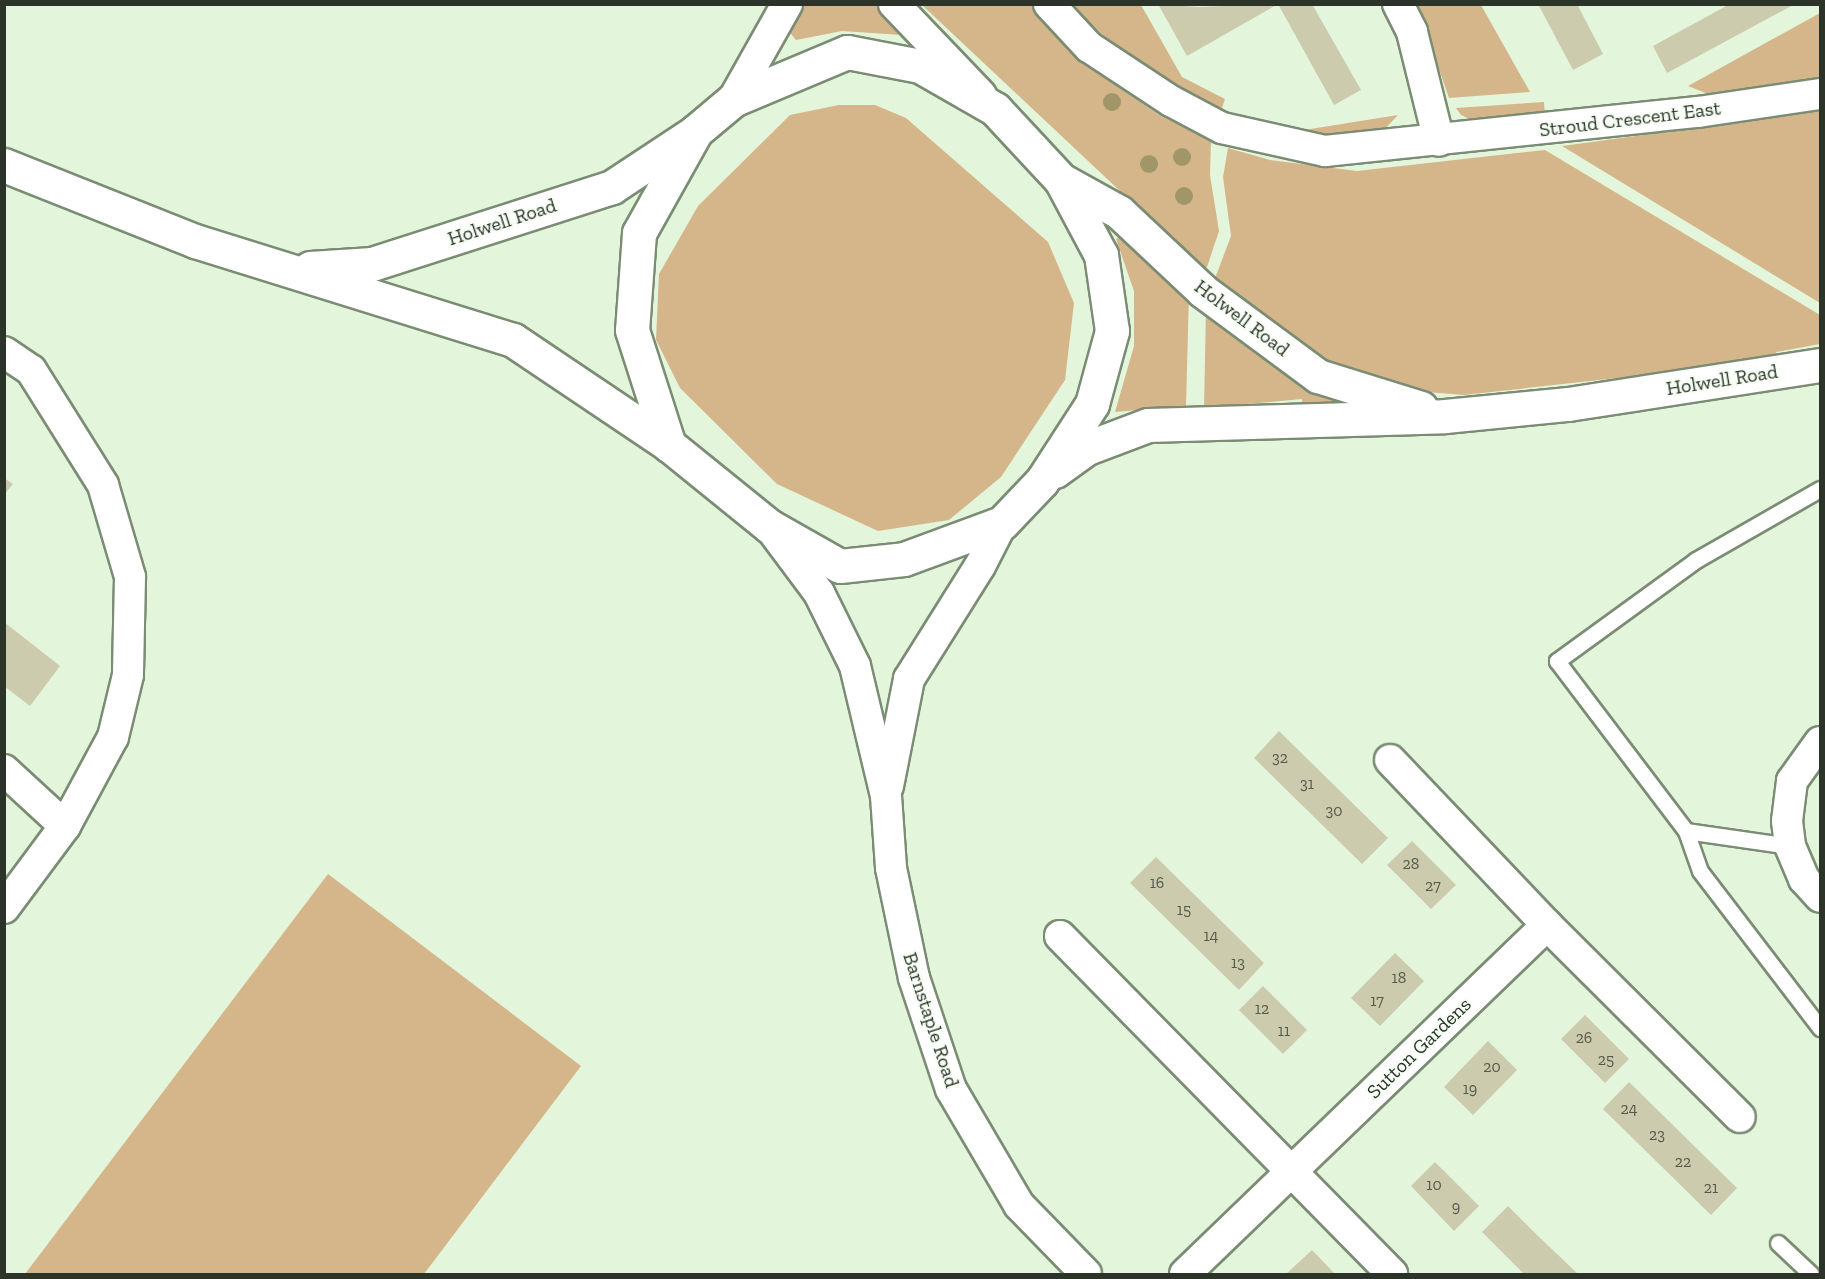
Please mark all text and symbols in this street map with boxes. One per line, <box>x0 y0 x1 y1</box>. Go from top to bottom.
street label: Stroud Crescent East <box>1538 96 1722 142</box>
street label: Holwell Road <box>445 193 559 251</box>
street label: Holwell Road <box>1190 275 1294 361</box>
street label: Holwell Road <box>1664 359 1780 401</box>
house number: 32 <box>1272 748 1288 768</box>
house number: 31 <box>1300 774 1314 794</box>
house number: 30 <box>1325 801 1343 821</box>
house number: 28 <box>1403 854 1419 874</box>
house number: 16 <box>1150 873 1164 893</box>
house number: 27 <box>1425 876 1441 896</box>
house number: 15 <box>1177 900 1191 920</box>
house number: 14 <box>1204 926 1218 946</box>
street label: Barnstaple Road <box>898 949 964 1091</box>
house number: 13 <box>1231 953 1245 973</box>
house number: 18 <box>1392 968 1406 988</box>
house number: 17 <box>1370 991 1384 1011</box>
street label: Sutton Gardens <box>1362 992 1476 1104</box>
house number: 12 <box>1255 999 1269 1019</box>
house number: 11 <box>1278 1021 1290 1041</box>
house number: 26 <box>1576 1028 1592 1048</box>
house number: 25 <box>1598 1050 1614 1070</box>
house number: 20 <box>1483 1057 1501 1077</box>
house number: 19 <box>1463 1079 1477 1099</box>
house number: 24 <box>1621 1099 1637 1119</box>
house number: 23 <box>1649 1125 1665 1145</box>
house number: 22 <box>1675 1152 1691 1172</box>
house number: 10 <box>1426 1175 1442 1195</box>
house number: 21 <box>1704 1178 1718 1198</box>
house number: 9 <box>1452 1197 1460 1217</box>

